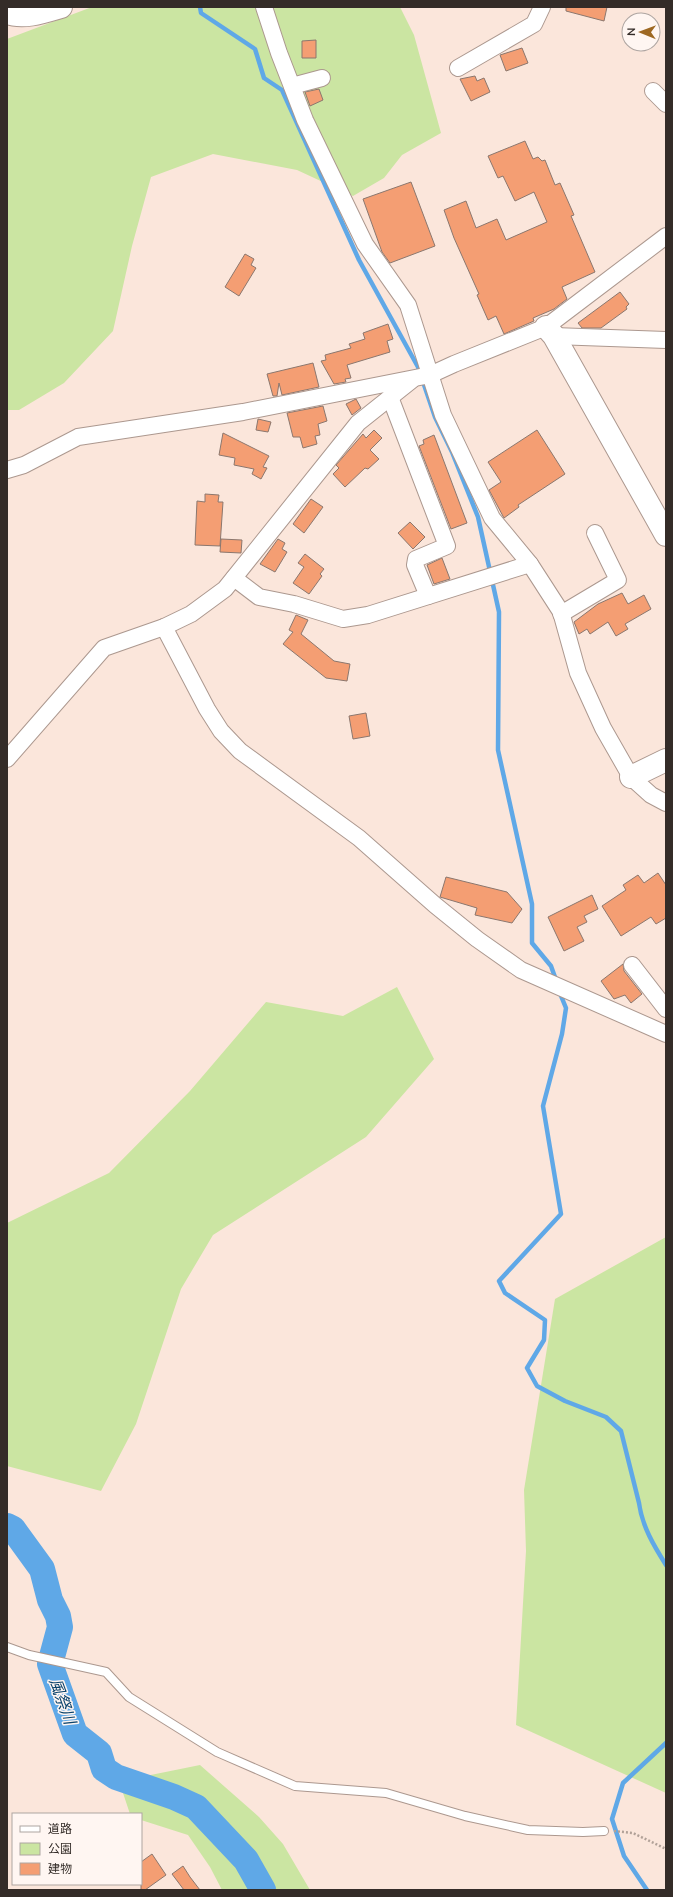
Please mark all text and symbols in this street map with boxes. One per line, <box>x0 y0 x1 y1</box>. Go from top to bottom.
north arrow <box>621 12 661 52</box>
text: N <box>624 28 638 36</box>
water label: 風祭川 <box>45 1675 81 1729</box>
legend <box>12 1813 142 1885</box>
text: 道路 <box>48 1821 72 1836</box>
text: 公園 <box>48 1841 72 1856</box>
text: 建物 <box>48 1861 72 1876</box>

